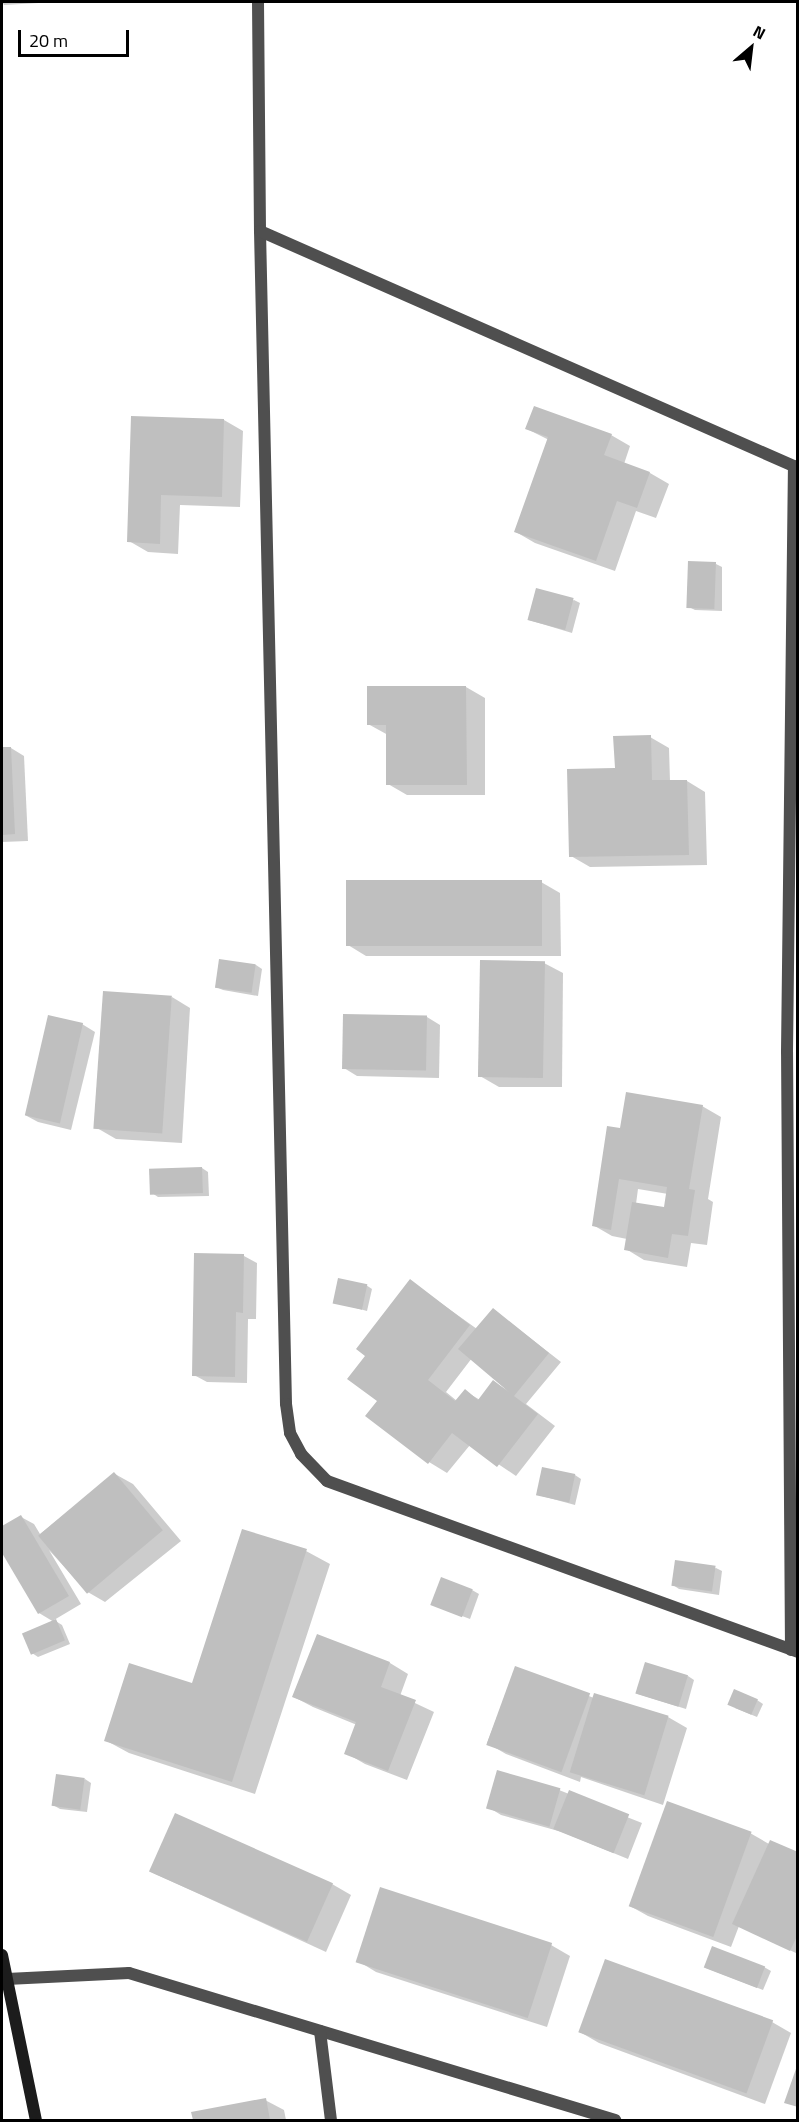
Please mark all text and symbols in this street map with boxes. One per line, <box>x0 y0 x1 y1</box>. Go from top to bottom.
scale bar <box>21 18 132 56</box>
north arrow <box>721 18 781 78</box>
text: N <box>749 19 770 45</box>
text: 20 m <box>29 27 68 54</box>

